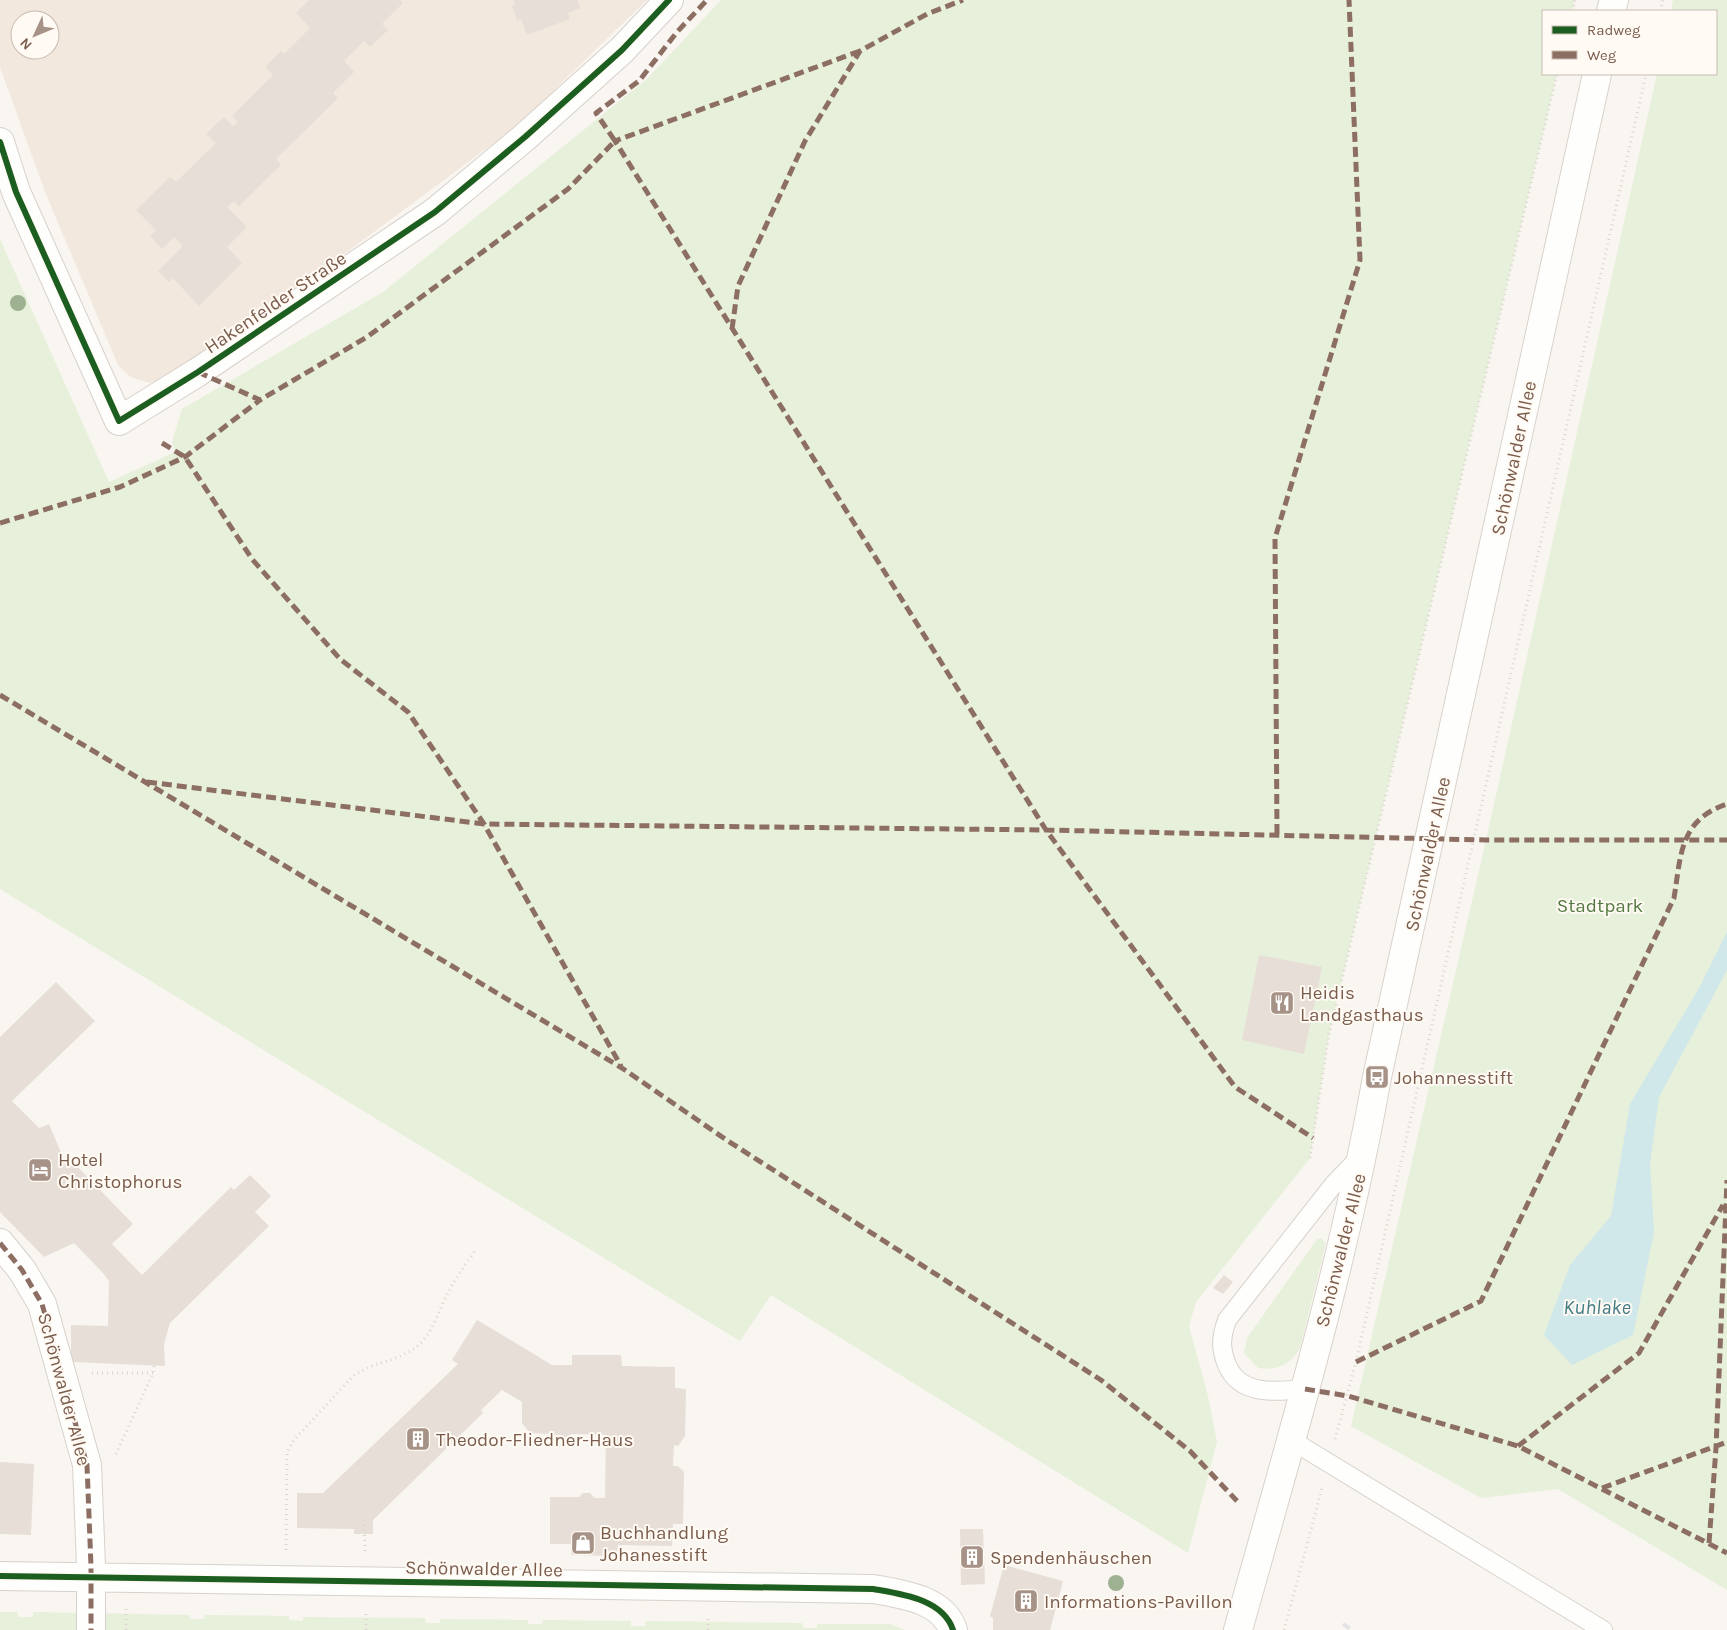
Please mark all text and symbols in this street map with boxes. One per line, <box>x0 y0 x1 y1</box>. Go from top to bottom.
north arrow <box>10 10 60 60</box>
legend <box>1542 10 1717 75</box>
text: Radweg <box>1587 21 1641 39</box>
text: N <box>16 34 36 53</box>
text: Weg <box>1587 46 1617 64</box>
street label: Hakenfelder Straße <box>200 247 351 358</box>
street label: Schönwalder Allee <box>1487 379 1541 538</box>
street label: Schönwalder Allee <box>1401 775 1455 934</box>
park label: Stadtpark <box>1557 895 1644 917</box>
place label: Heidis Landgasthaus <box>1300 982 1424 1026</box>
restaurant icon: Heidis Landgasthaus <box>1269 990 1295 1016</box>
bus stop icon: Johannesstift <box>1364 1064 1390 1090</box>
place label: Johannesstift <box>1394 1067 1513 1089</box>
place label: Hotel Christophorus <box>58 1149 182 1193</box>
hotel icon: Hotel Christophorus <box>27 1157 53 1183</box>
street label: Schönwalder Allee <box>1311 1171 1371 1329</box>
water label: Kuhlake <box>1563 1296 1631 1319</box>
street label: Schönwalder Allee <box>33 1310 95 1468</box>
building icon: Theodor-Fliedner-Haus <box>405 1426 431 1452</box>
place label: Theodor-Fliedner-Haus <box>436 1429 634 1451</box>
place label: Buchhandlung Johanesstift <box>600 1522 729 1566</box>
shop icon: Buchhandlung Johanesstift <box>570 1530 596 1556</box>
building icon: Spendenhäuschen <box>959 1544 985 1570</box>
place label: Spendenhäuschen <box>990 1547 1152 1569</box>
street label: Schönwalder Allee <box>405 1557 563 1581</box>
building icon: Informations-Pavillon <box>1013 1588 1039 1614</box>
place label: Informations-Pavillon <box>1044 1591 1233 1613</box>

